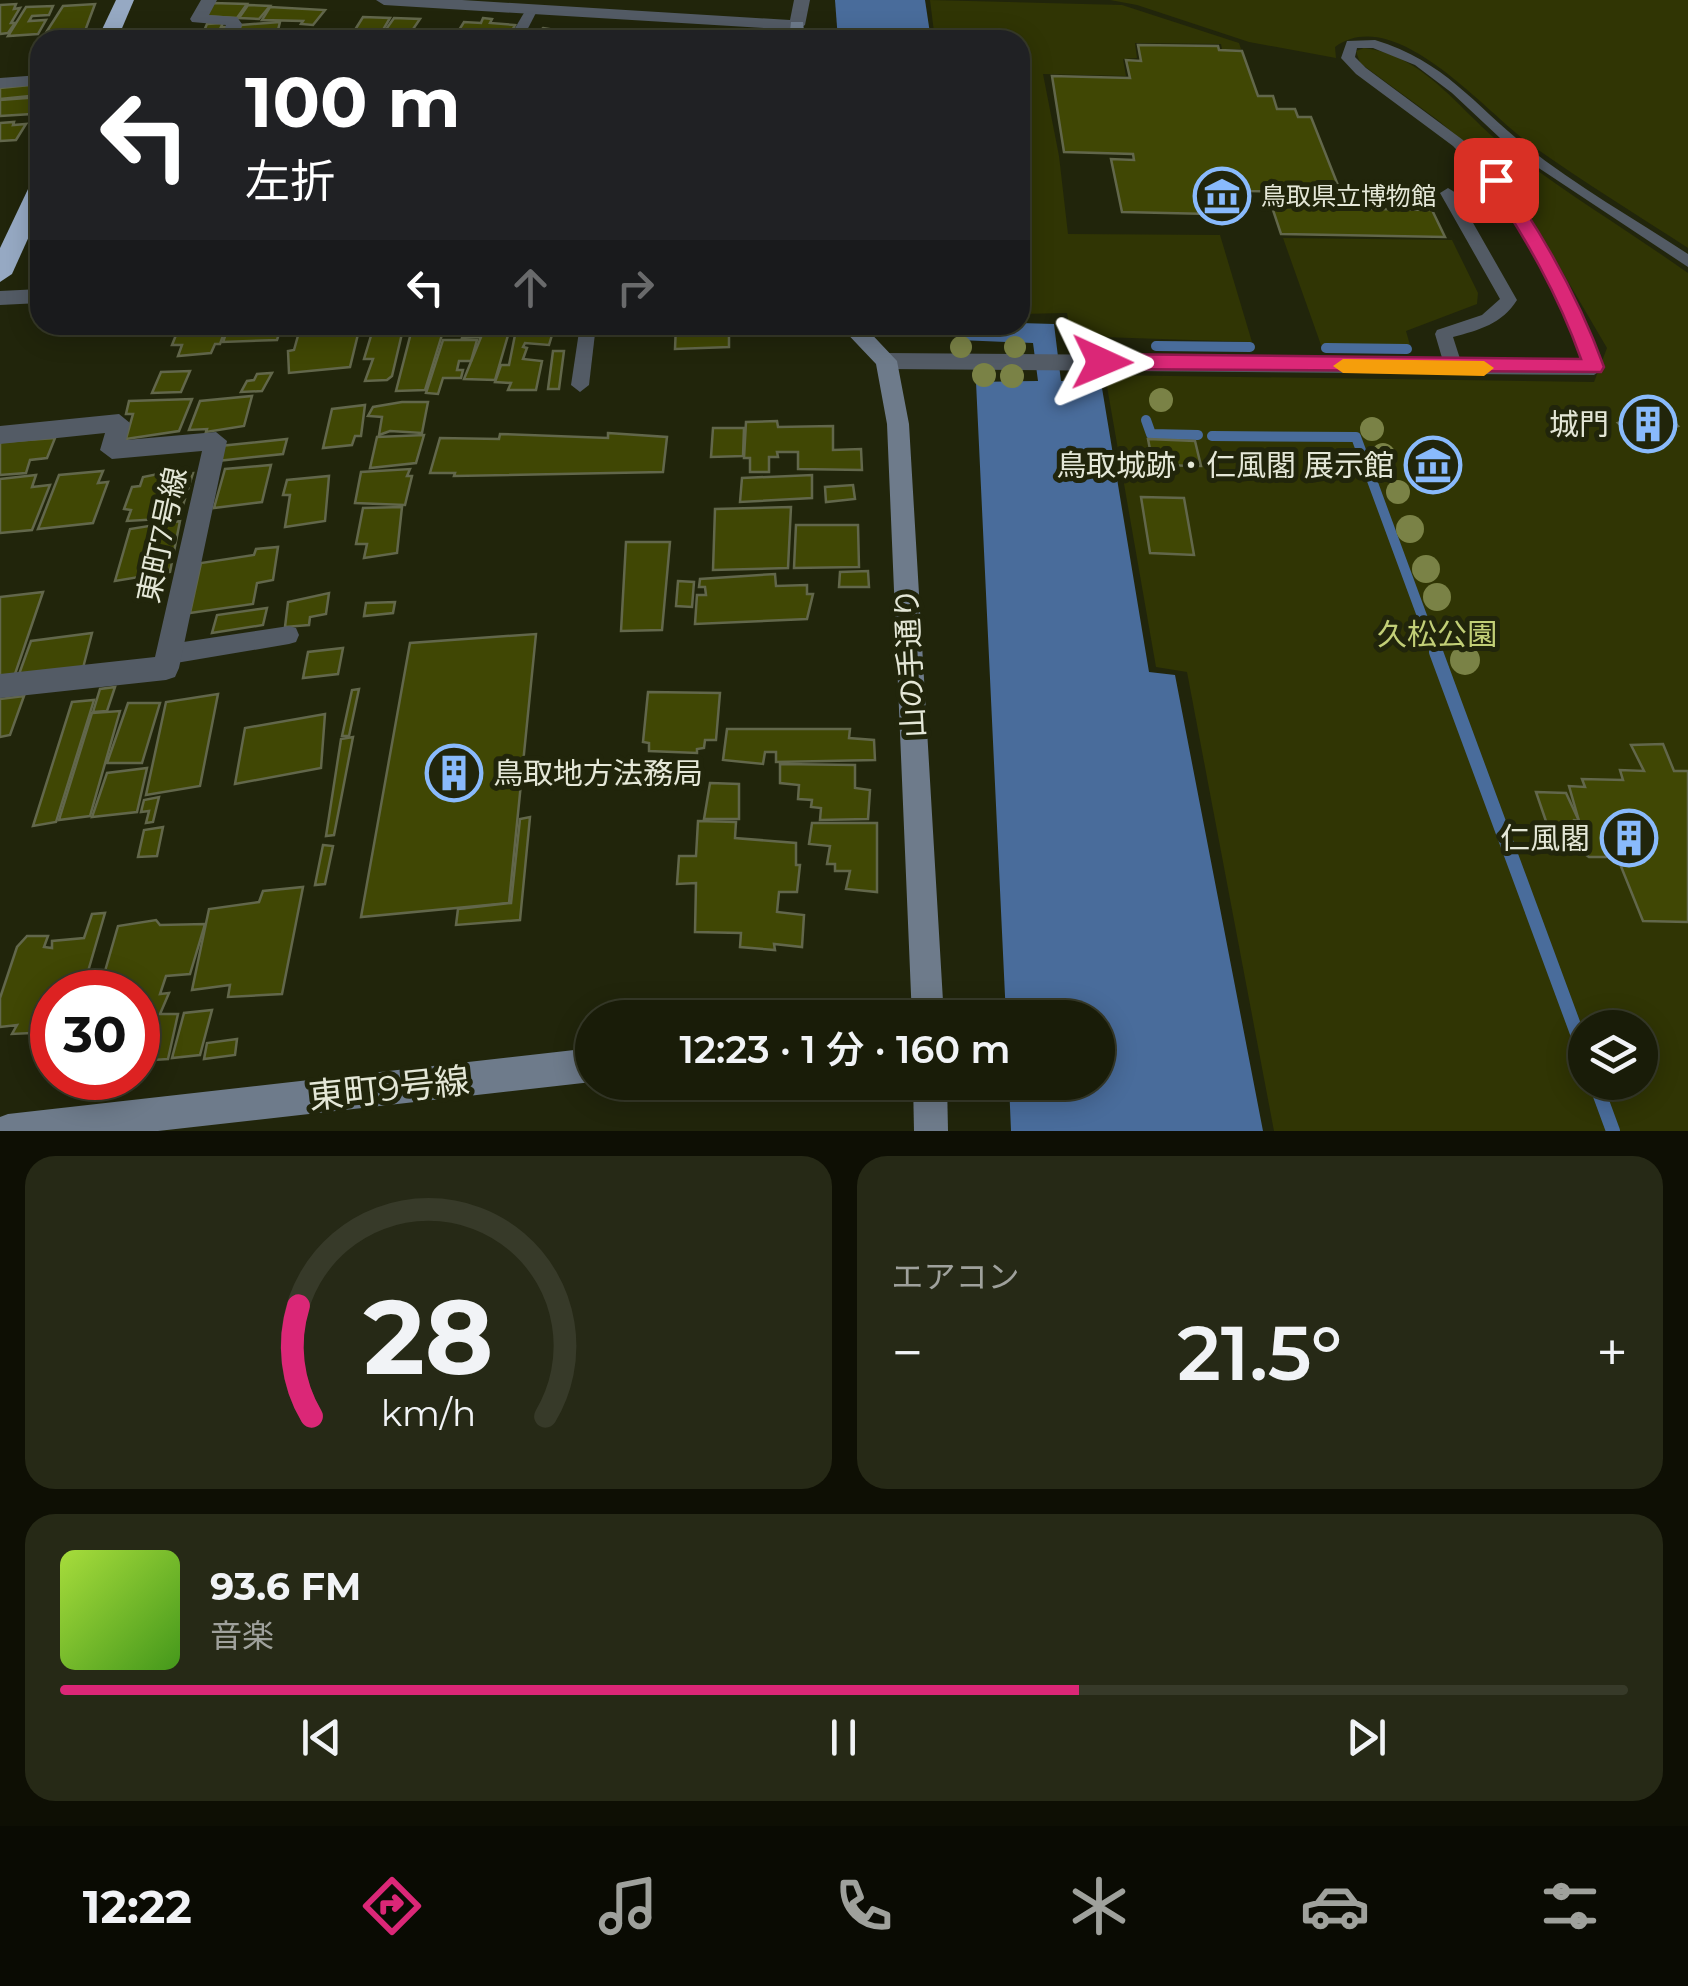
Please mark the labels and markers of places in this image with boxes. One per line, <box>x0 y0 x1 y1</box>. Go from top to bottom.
pin <box>1454 138 1539 223</box>
museum icon: 鳥取県立博物館 <box>1192 166 1252 226</box>
place label: 鳥取県立博物館 <box>1261 181 1436 211</box>
building icon: 城門 <box>1618 394 1678 454</box>
place label: 城門 <box>1549 406 1609 443</box>
museum icon: 鳥取城跡・仁風閣 展示館 <box>1403 435 1463 495</box>
place label: 鳥取城跡・仁風閣 展示館 <box>1056 447 1394 484</box>
building icon: 鳥取地方法務局 <box>424 743 484 803</box>
place label: 鳥取地方法務局 <box>493 755 703 792</box>
building icon: 仁風閣 <box>1599 808 1659 868</box>
place label: 仁風閣 <box>1500 820 1590 857</box>

